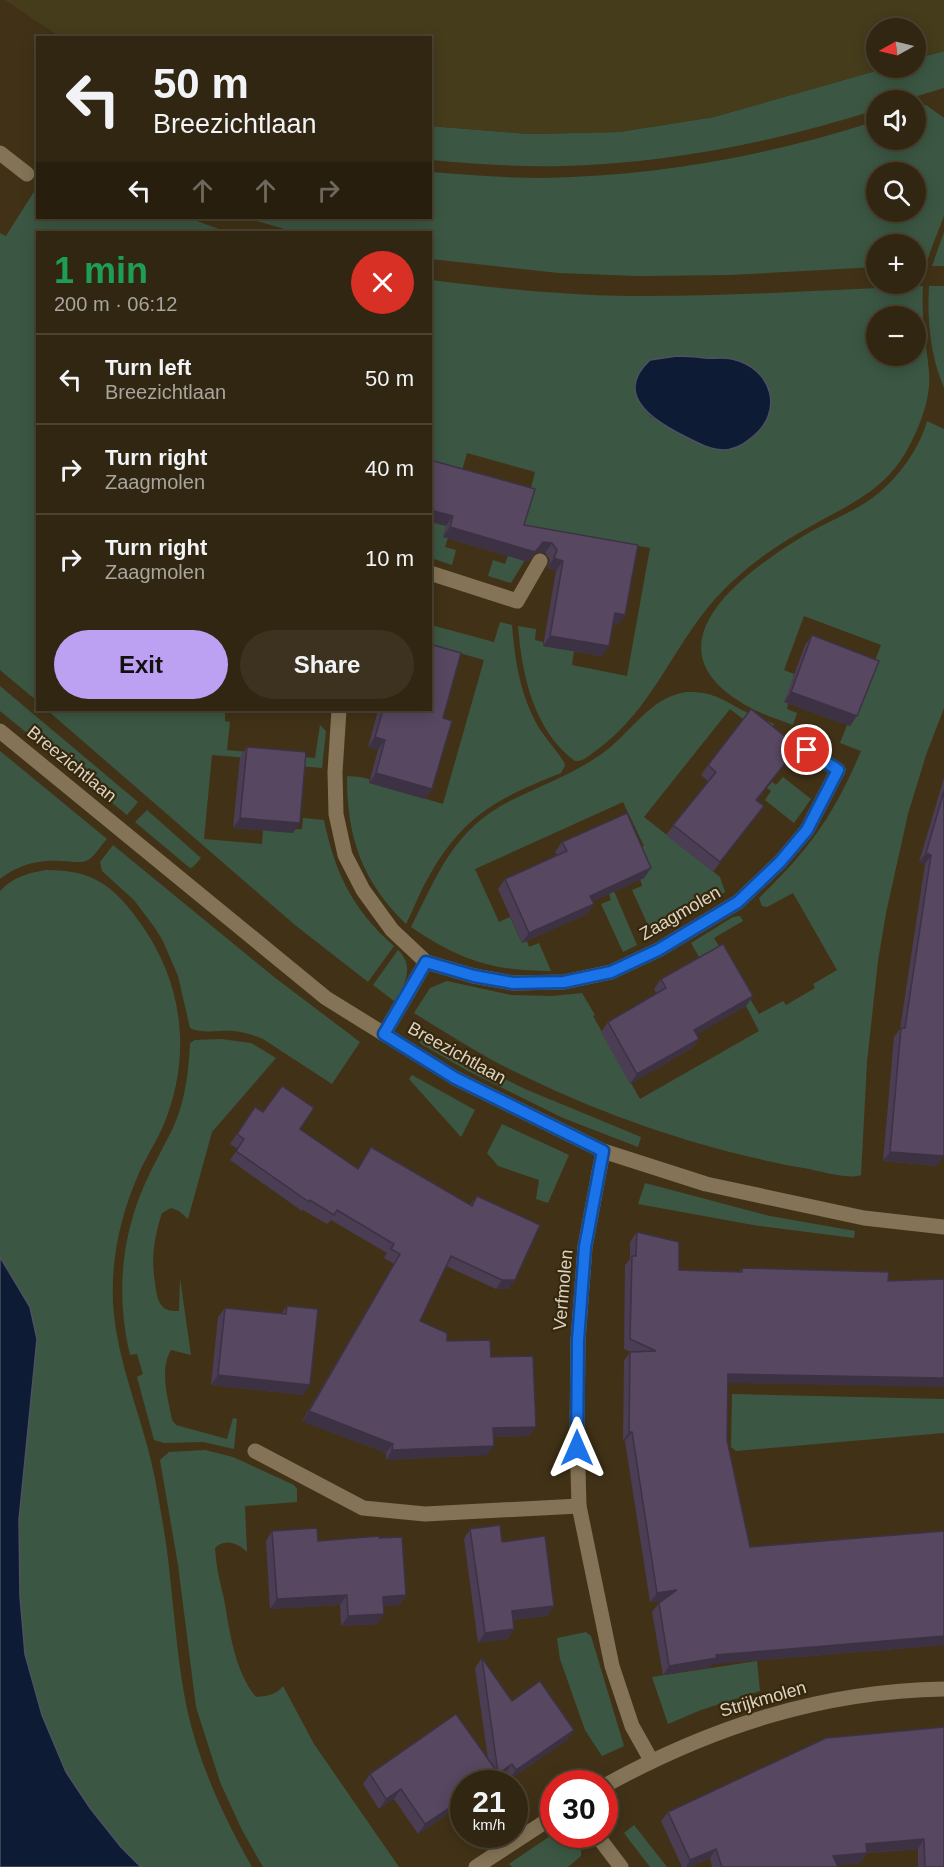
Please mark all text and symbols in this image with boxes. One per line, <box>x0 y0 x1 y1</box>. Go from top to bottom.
north arrow <box>866 18 926 78</box>
map controls <box>866 18 926 366</box>
icon: left <box>54 60 132 138</box>
text: 50 m <box>153 60 249 107</box>
button: sound <box>866 90 926 150</box>
text: Breezichtlaan <box>153 109 317 139</box>
button: search <box>866 162 926 222</box>
icon: left <box>123 174 156 207</box>
icon: ahead <box>186 174 219 207</box>
icon: ahead <box>249 174 282 207</box>
icon: right <box>312 174 345 207</box>
button: + <box>866 234 926 294</box>
text: 1 min <box>54 250 148 291</box>
button: close <box>351 251 414 314</box>
text: 200 m · 06:12 <box>54 293 177 315</box>
button: − <box>866 306 926 366</box>
text: Turn left <box>105 355 191 380</box>
icon: left <box>54 363 87 396</box>
text: 50 m <box>365 366 414 391</box>
text: Breezichtlaan <box>105 381 226 403</box>
text: Turn right <box>105 445 207 470</box>
icon: right <box>54 453 87 486</box>
text: 40 m <box>365 456 414 481</box>
text: Zaagmolen <box>105 471 205 493</box>
text: Turn right <box>105 535 207 560</box>
icon: right <box>54 543 87 576</box>
text: 10 m <box>365 546 414 571</box>
text: Zaagmolen <box>105 561 205 583</box>
button: Exit <box>54 630 228 699</box>
button: Share <box>240 630 414 699</box>
street label: Breezichtlaan <box>23 722 121 806</box>
pin <box>781 724 832 775</box>
icon: arrive <box>790 733 823 766</box>
street label: Zaagmolen <box>636 882 724 944</box>
street label: Breezichtlaan <box>404 1018 510 1088</box>
street label: Verfmolen <box>550 1249 576 1331</box>
position arrow <box>545 1416 609 1480</box>
street label: Strijkmolen <box>717 1677 809 1721</box>
speed limit sign: 30 <box>540 1770 618 1848</box>
text: 21 <box>472 1785 506 1818</box>
text: km/h <box>473 1816 505 1833</box>

